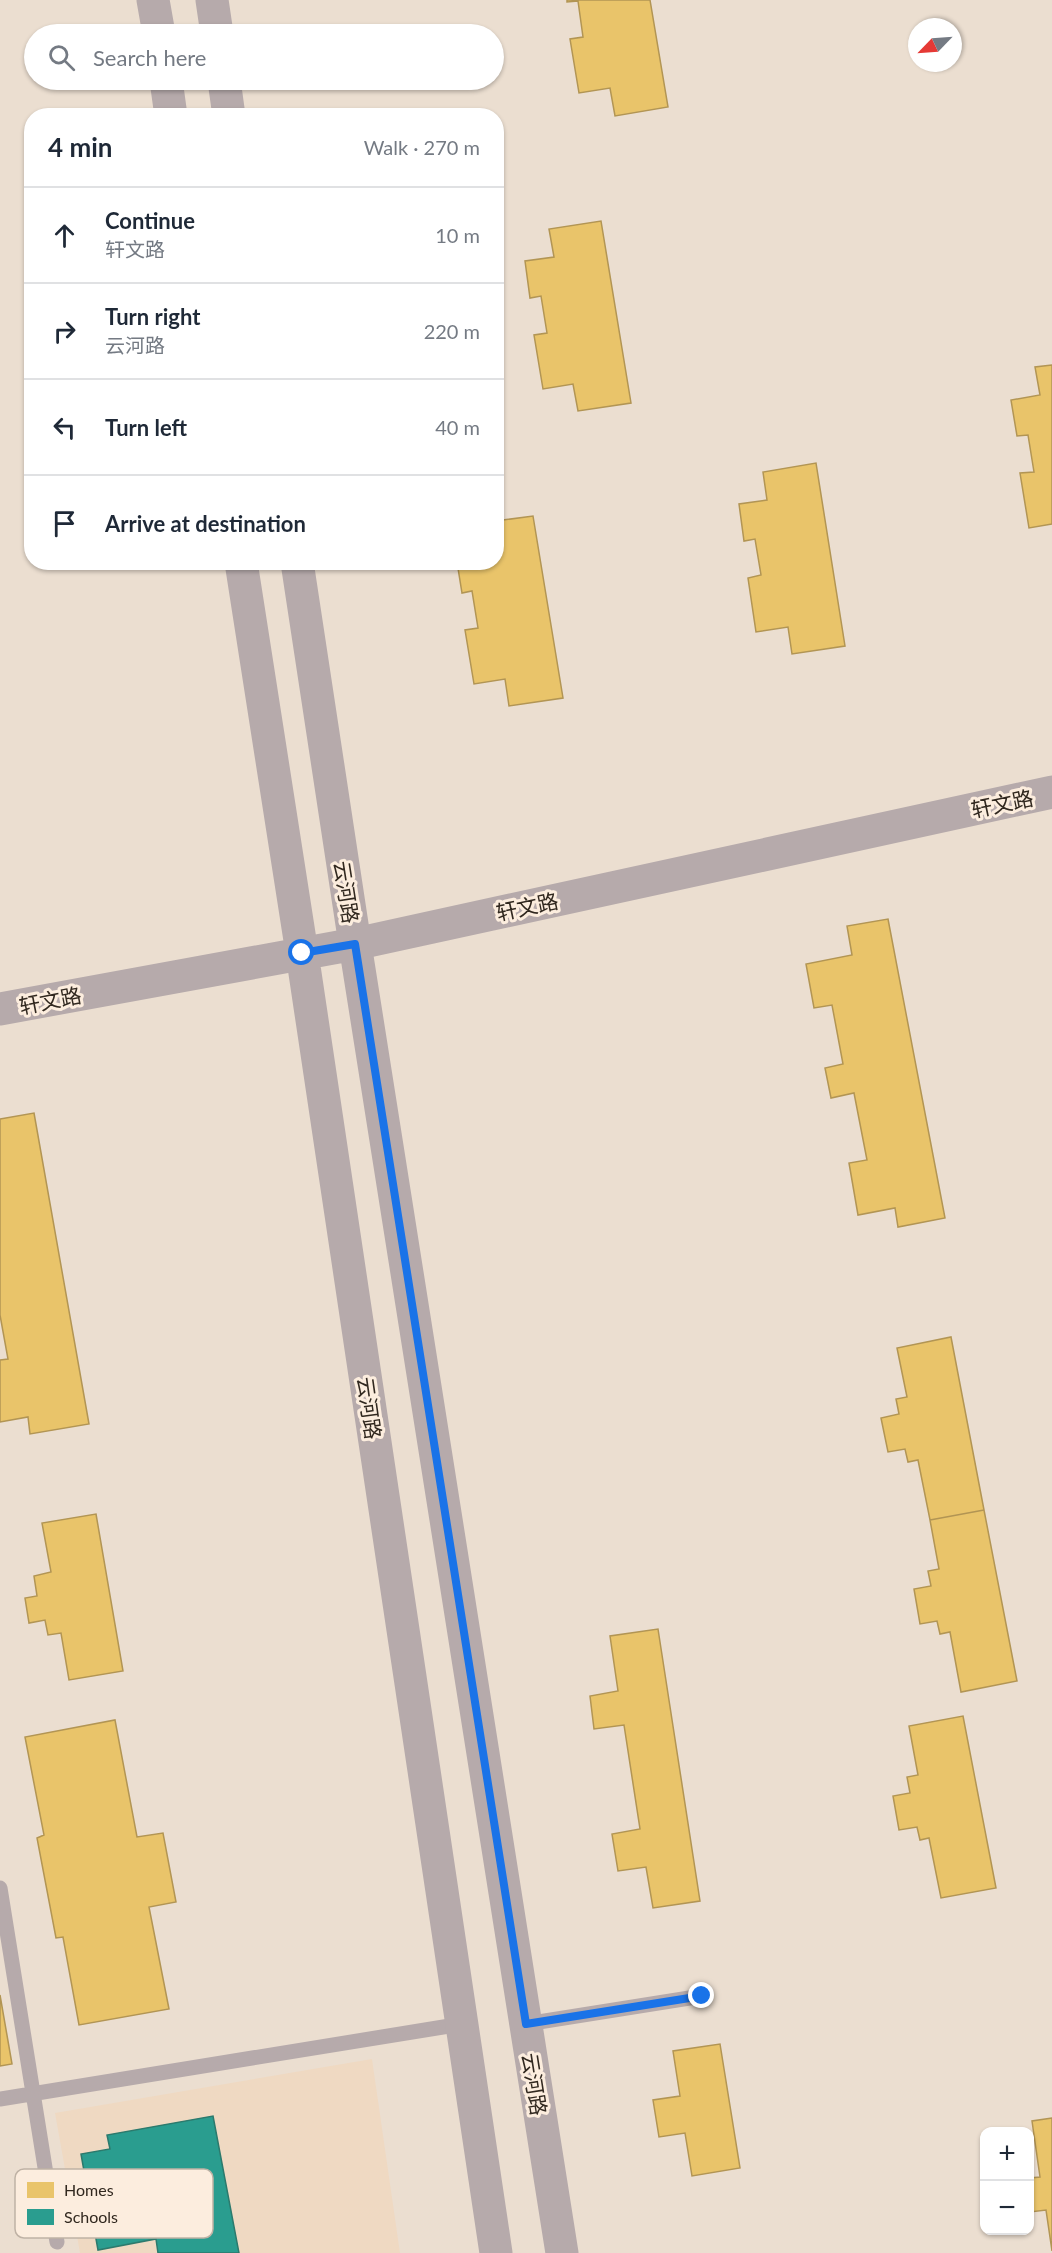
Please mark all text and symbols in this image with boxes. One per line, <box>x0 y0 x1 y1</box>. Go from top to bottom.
north arrow <box>908 18 962 72</box>
search box <box>24 24 504 90</box>
icon: search <box>45 41 78 74</box>
text: Search here <box>93 44 206 71</box>
text: 4 min <box>48 131 112 163</box>
text: Walk · 270 m <box>364 135 480 159</box>
text: Continue <box>105 207 195 234</box>
icon: ahead <box>48 219 81 252</box>
text: 10 m <box>435 223 480 247</box>
text: 轩文路 <box>105 237 165 261</box>
text: Turn right <box>105 303 200 330</box>
icon: right <box>48 315 81 348</box>
text: 220 m <box>424 319 480 343</box>
text: 云河路 <box>105 333 165 357</box>
icon: left <box>48 411 81 444</box>
text: Turn left <box>105 414 187 441</box>
text: 40 m <box>435 415 480 439</box>
icon: arrive <box>48 507 81 540</box>
text: Arrive at destination <box>105 510 306 537</box>
street label: 轩文路 <box>969 784 1035 822</box>
street label: 云河路 <box>330 859 364 925</box>
street label: 轩文路 <box>494 887 560 925</box>
route start <box>288 939 314 965</box>
street label: 轩文路 <box>17 982 83 1018</box>
street label: 云河路 <box>353 1375 387 1441</box>
route end <box>688 1982 714 2008</box>
street label: 云河路 <box>518 2051 552 2117</box>
map controls <box>980 2127 1034 2235</box>
button: + <box>980 2127 1034 2181</box>
legend <box>15 2169 213 2238</box>
text: Homes <box>64 2180 114 2199</box>
button: − <box>980 2181 1034 2235</box>
text: Schools <box>64 2207 118 2226</box>

